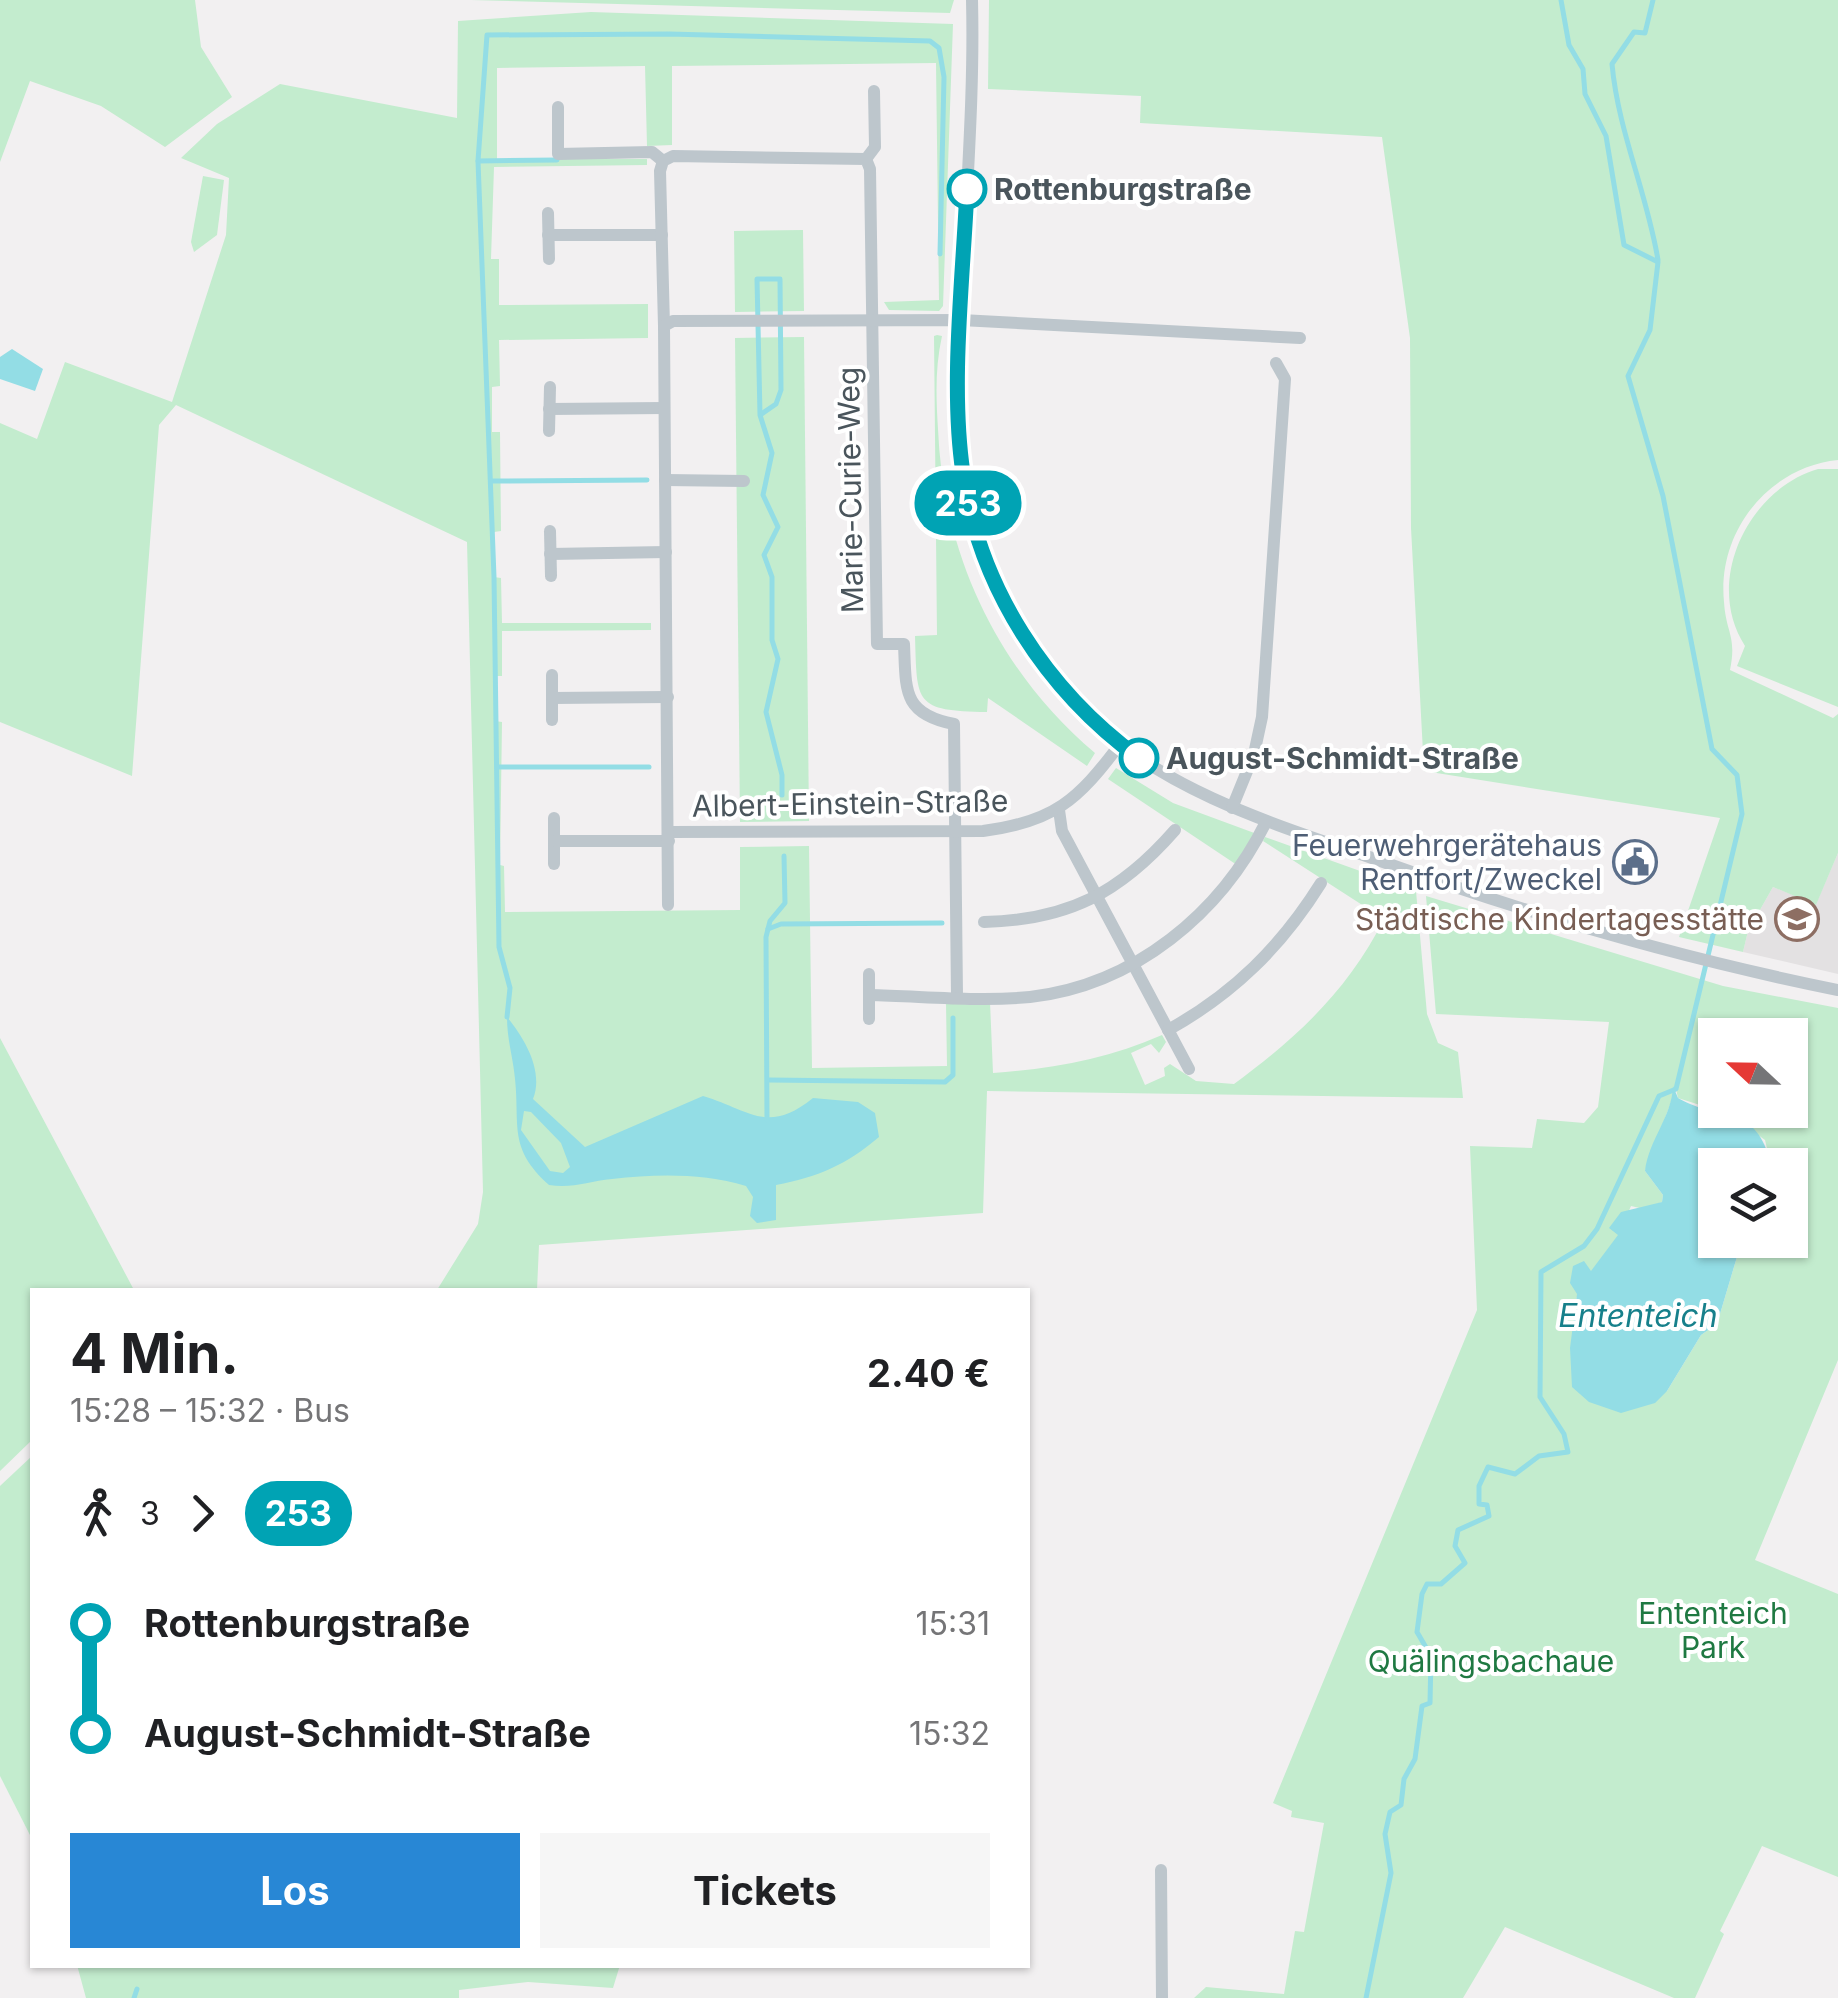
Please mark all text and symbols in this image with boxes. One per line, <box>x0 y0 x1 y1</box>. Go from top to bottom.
marker: Rottenburgstraße <box>948 170 986 208</box>
place label: Rottenburgstraße <box>994 171 1252 207</box>
street label: Marie-Curie-Weg <box>830 366 870 614</box>
line badge: 253 <box>910 470 1026 536</box>
text: 253 <box>934 482 1002 524</box>
marker: August-Schmidt-Straße <box>1120 739 1158 777</box>
place label: August-Schmidt-Straße <box>1166 740 1519 776</box>
street label: Albert-Einstein-Straße <box>691 782 1009 824</box>
place label: Feuerwehrgerätehaus Rentfort/Zweckel <box>1292 827 1602 897</box>
public building icon: Feuerwehrgerätehaus Rentfort/Zweckel <box>1612 839 1658 885</box>
school or university icon: Städtische Kindertagesstätte <box>1774 896 1820 942</box>
place label: Städtische Kindertagesstätte <box>1355 901 1764 937</box>
north arrow <box>1698 1018 1808 1128</box>
map controls <box>1698 1018 1808 1258</box>
button: layers <box>1698 1148 1808 1258</box>
water label: Ententeich <box>1558 1296 1718 1335</box>
text: 4 Min. <box>70 1320 239 1386</box>
text: 2.40 € <box>867 1350 990 1396</box>
text: 15:28 – 15:32 · Bus <box>70 1391 350 1430</box>
icon: walk <box>70 1486 125 1541</box>
icon: forward <box>175 1486 230 1541</box>
text: 253 <box>265 1492 332 1534</box>
text: 3 <box>140 1494 160 1533</box>
park label: Ententeich Park <box>1638 1595 1788 1665</box>
text: Rottenburgstraße <box>144 1600 470 1646</box>
text: 15:31 <box>916 1604 990 1643</box>
park label: Quälingsbachaue <box>1368 1643 1614 1679</box>
text: August-Schmidt-Straße <box>144 1710 591 1756</box>
text: 15:32 <box>909 1714 990 1753</box>
button: Los <box>70 1833 520 1948</box>
button: Tickets <box>540 1833 990 1948</box>

